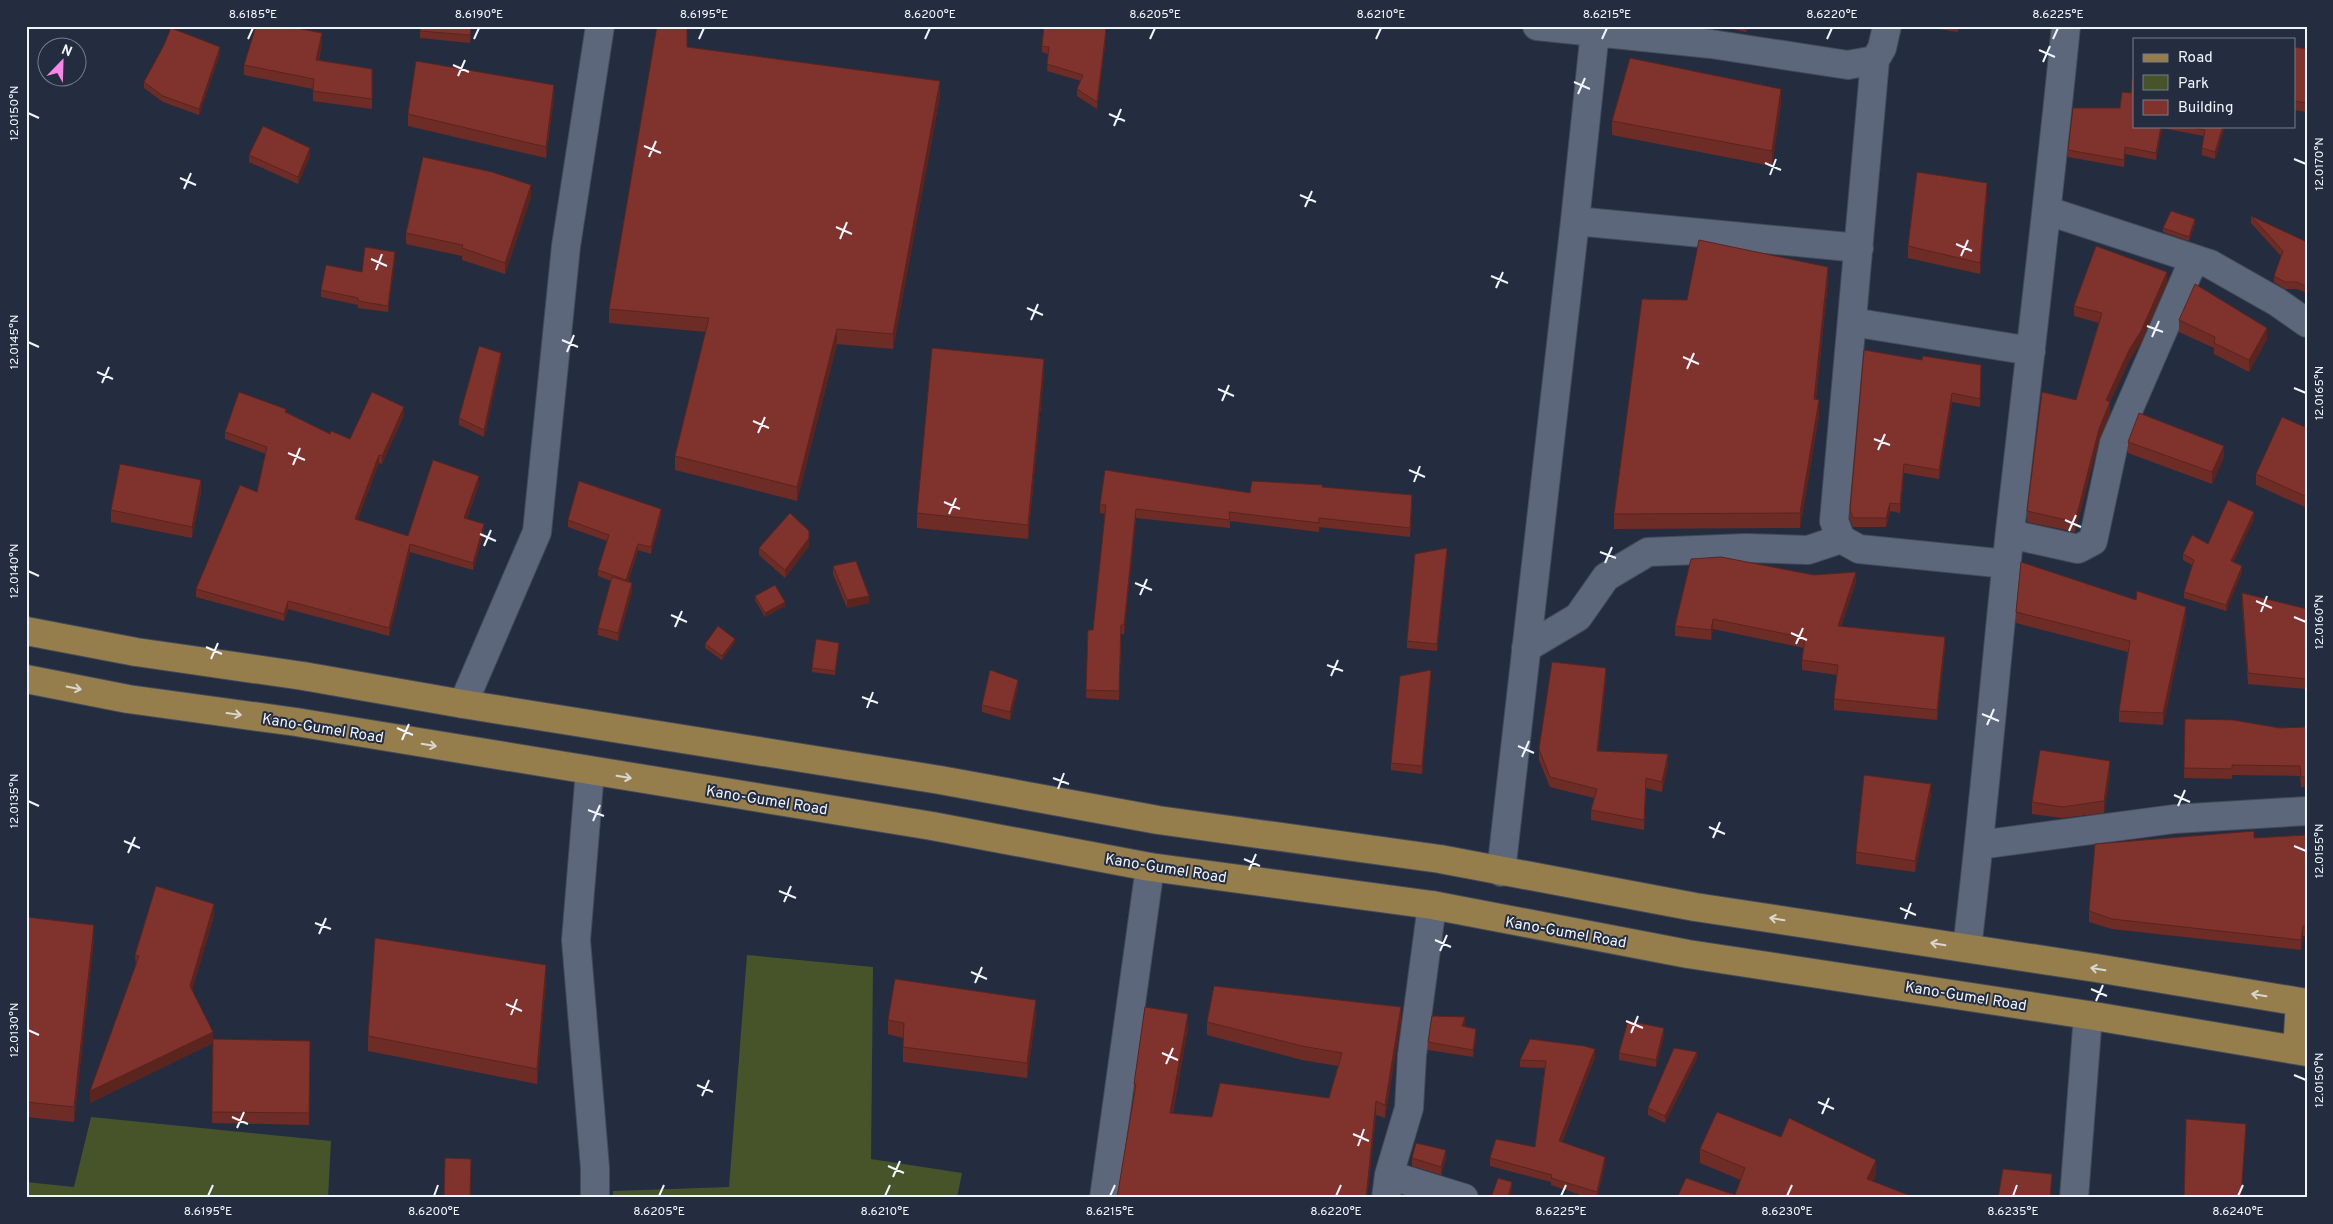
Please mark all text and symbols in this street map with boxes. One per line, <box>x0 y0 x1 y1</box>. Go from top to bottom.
text: 8.6185°E <box>229 7 277 23</box>
text: 8.6190°E <box>455 7 503 23</box>
text: 8.6195°E <box>680 7 728 23</box>
text: 8.6200°E <box>904 7 956 23</box>
text: 8.6205°E <box>1129 7 1181 23</box>
text: 8.6210°E <box>1357 7 1405 23</box>
text: 8.6215°E <box>1583 7 1631 23</box>
text: 8.6220°E <box>1806 7 1858 23</box>
text: 8.6225°E <box>2032 7 2084 23</box>
north arrow <box>38 38 88 88</box>
legend <box>2133 38 2296 128</box>
text: N <box>59 42 74 61</box>
text: Road <box>2178 49 2213 68</box>
text: Park <box>2178 75 2209 94</box>
text: 12.0150°N <box>7 85 23 141</box>
text: Building <box>2178 99 2233 118</box>
text: 12.0170°N <box>2312 137 2328 191</box>
text: 12.0145°N <box>7 315 23 369</box>
text: 12.0165°N <box>2312 366 2328 420</box>
text: 12.0140°N <box>7 543 23 599</box>
text: 12.0160°N <box>2312 595 2328 649</box>
one-way arrow <box>66 684 82 693</box>
one-way arrow <box>226 709 242 719</box>
street label: Kano-Gumel Road <box>261 710 385 748</box>
one-way arrow <box>421 741 437 751</box>
one-way arrow <box>616 772 632 782</box>
text: 12.0135°N <box>7 774 23 828</box>
street label: Kano-Gumel Road <box>705 782 829 820</box>
text: 12.0155°N <box>2312 823 2328 879</box>
street label: Kano-Gumel Road <box>1104 850 1228 888</box>
street label: Kano-Gumel Road <box>1504 913 1628 954</box>
one-way arrow <box>1769 914 1785 924</box>
one-way arrow <box>1930 939 1946 949</box>
one-way arrow <box>2091 963 2107 973</box>
street label: Kano-Gumel Road <box>1904 978 2028 1016</box>
one-way arrow <box>2251 990 2267 1000</box>
text: 12.0130°N <box>7 1003 23 1057</box>
text: 12.0150°N <box>2312 1052 2328 1108</box>
text: 8.6195°E <box>184 1204 232 1220</box>
text: 8.6200°E <box>408 1204 460 1220</box>
text: 8.6205°E <box>633 1204 685 1220</box>
text: 8.6210°E <box>861 1204 909 1220</box>
text: 8.6215°E <box>1086 1204 1134 1220</box>
text: 8.6220°E <box>1310 1204 1362 1220</box>
text: 8.6225°E <box>1535 1204 1587 1220</box>
text: 8.6230°E <box>1761 1204 1813 1220</box>
text: 8.6235°E <box>1987 1204 2039 1220</box>
text: 8.6240°E <box>2212 1204 2264 1220</box>

